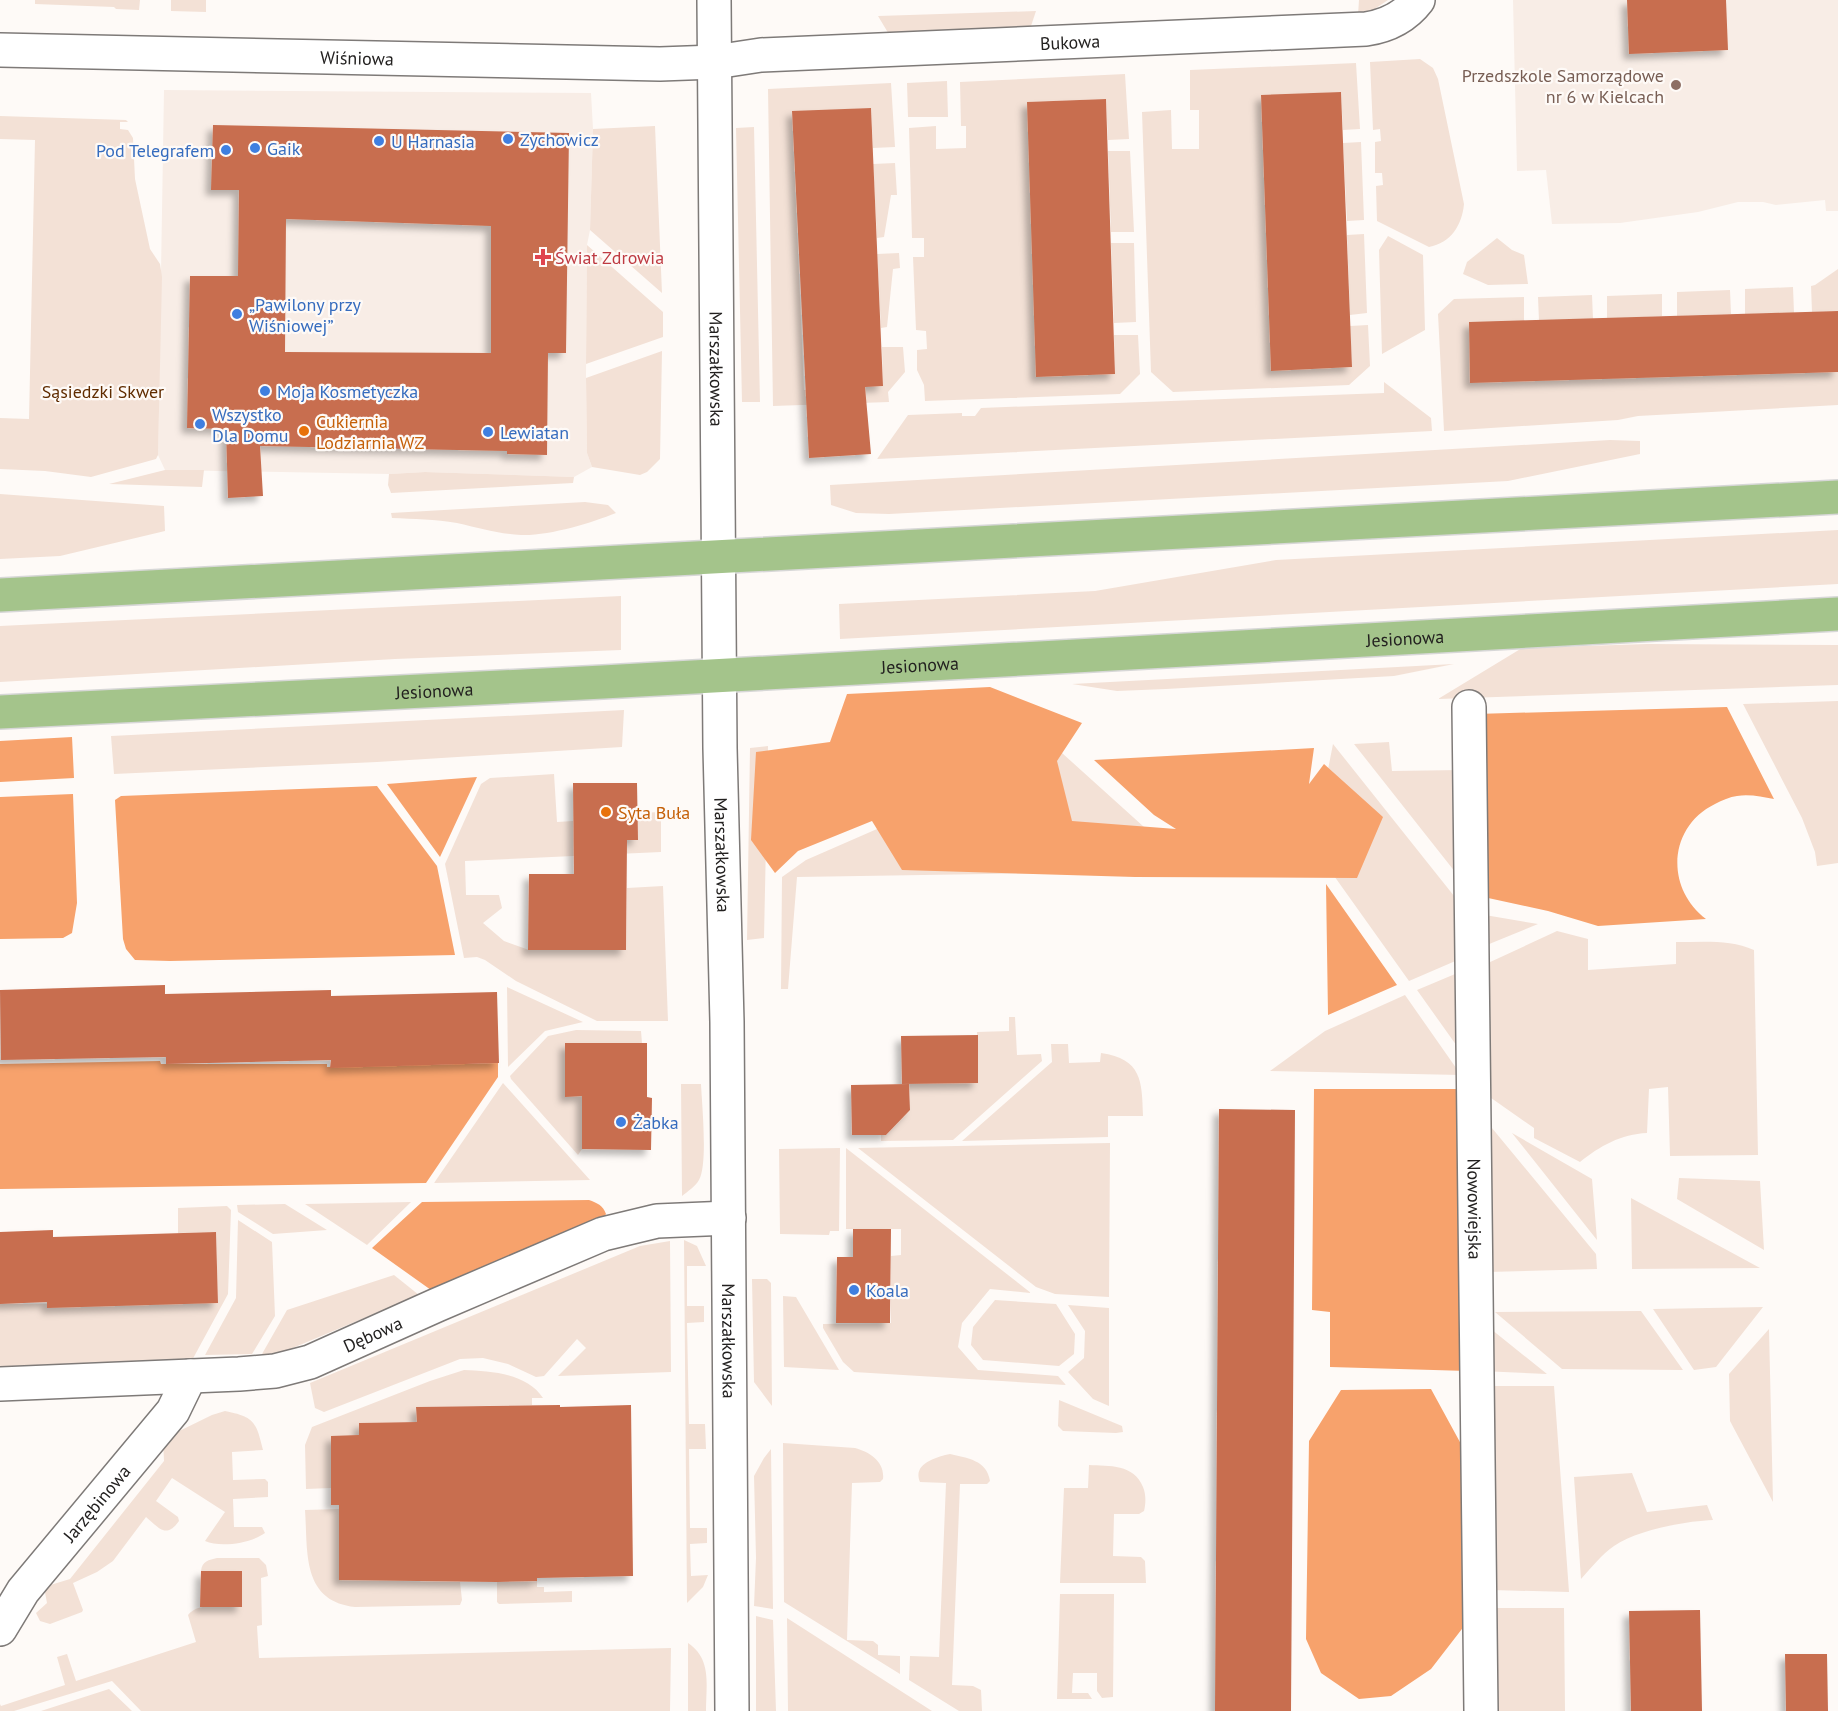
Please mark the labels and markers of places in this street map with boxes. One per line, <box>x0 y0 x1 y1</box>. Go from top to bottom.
place label: Przedszkole Samorządowe nr 6 w Kielcach <box>1462 64 1664 108</box>
marker: Przedszkole Samorządowe nr 6 w Kielcach <box>1669 78 1683 92</box>
place label: Zychowicz <box>520 128 599 151</box>
place label: U Harnasia <box>391 130 475 153</box>
marker: Zychowicz <box>501 132 515 146</box>
marker: U Harnasia <box>372 134 386 148</box>
place label: Gaik <box>267 137 301 160</box>
place label: Pod Telegrafem <box>96 139 214 162</box>
marker: Gaik <box>248 141 262 155</box>
marker: Pod Telegrafem <box>219 143 233 157</box>
place label: Świat Zdrowia <box>555 246 664 269</box>
marker: Świat Zdrowia <box>536 250 550 264</box>
place label: „Pawilony przy Wiśniowej” <box>249 293 362 337</box>
marker: „Pawilony przy Wiśniowej” <box>230 307 244 321</box>
place label: Moja Kosmetyczka <box>277 380 418 403</box>
marker: Moja Kosmetyczka <box>258 384 272 398</box>
place label: Wszystko Dla Domu <box>212 403 289 447</box>
place label: Cukiernia Lodziarnia WZ <box>316 410 424 454</box>
marker: Wszystko Dla Domu <box>193 417 207 431</box>
place label: Lewiatan <box>500 421 569 444</box>
marker: Cukiernia Lodziarnia WZ <box>297 424 311 438</box>
marker: Lewiatan <box>481 425 495 439</box>
place label: Syta Buła <box>618 801 690 824</box>
marker: Syta Buła <box>599 805 613 819</box>
place label: Żabka <box>633 1111 679 1134</box>
marker: Żabka <box>614 1115 628 1129</box>
place label: Koala <box>866 1279 909 1302</box>
marker: Koala <box>847 1283 861 1297</box>

